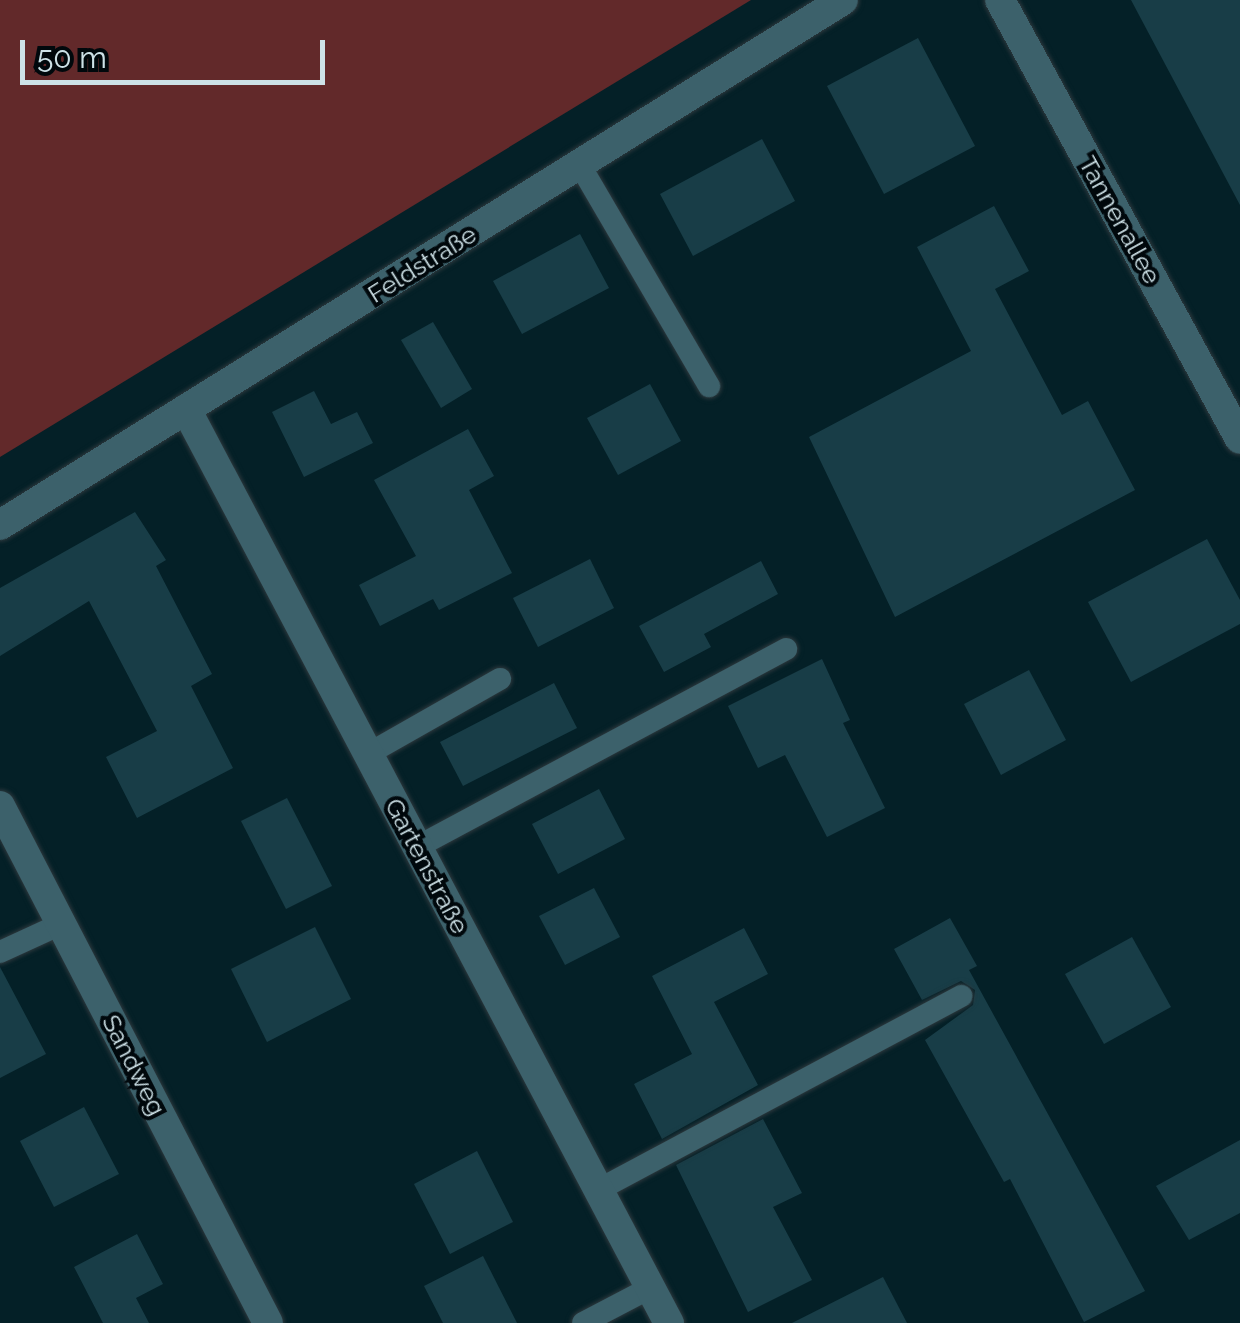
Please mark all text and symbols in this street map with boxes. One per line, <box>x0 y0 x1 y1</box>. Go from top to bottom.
scale bar <box>25 20 330 82</box>
text: 50 m <box>37 40 107 75</box>
street label: Tannenallee <box>1073 151 1167 289</box>
street label: Feldstraße <box>362 219 482 309</box>
street label: Gartenstraße <box>379 793 475 939</box>
street label: Sandweg <box>96 1010 172 1120</box>

